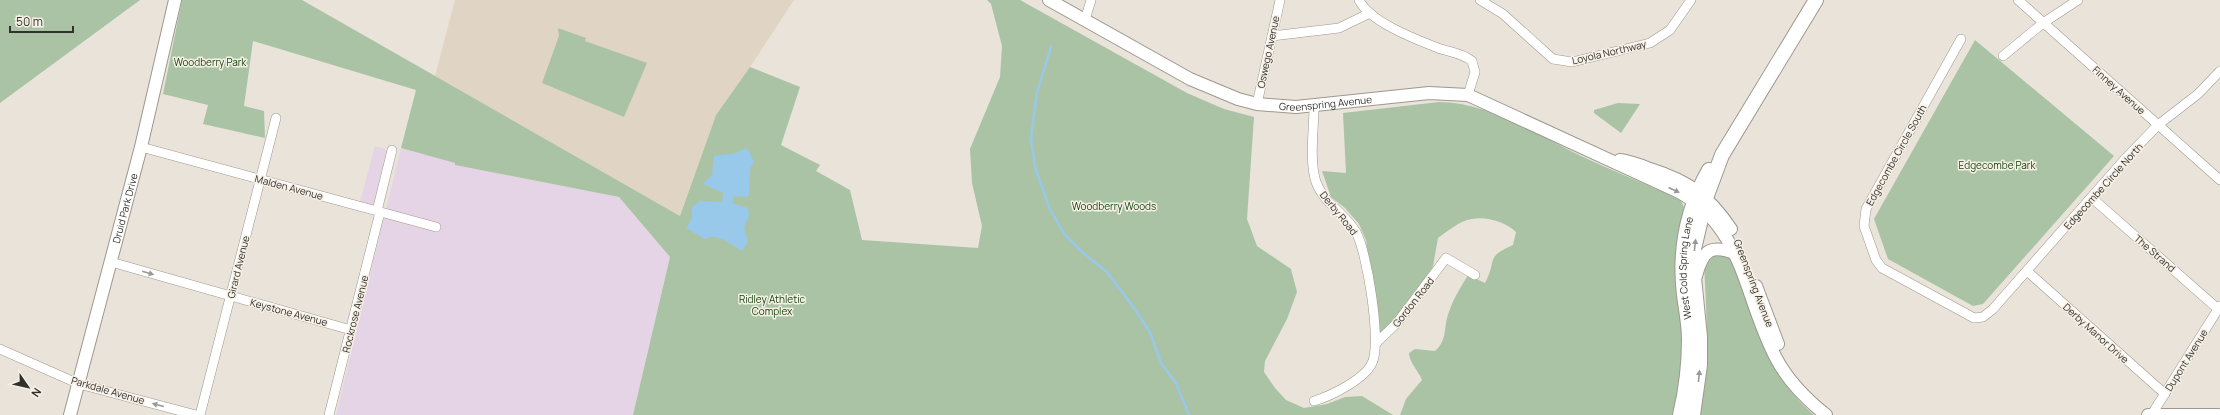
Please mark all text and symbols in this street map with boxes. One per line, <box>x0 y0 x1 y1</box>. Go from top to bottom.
scale bar <box>10 8 73 34</box>
text: 50 m <box>16 13 43 30</box>
street label: Oswego Avenue <box>1253 14 1283 89</box>
street label: Loyola Northway <box>1570 36 1648 67</box>
park label: Woodberry Park <box>174 55 247 69</box>
street label: Finney Avenue <box>2090 63 2148 118</box>
street label: Greenspring Avenue <box>1278 92 1373 114</box>
street label: Edgecombe Circle South <box>1862 102 1930 208</box>
street label: Edgecombe Circle North <box>2060 140 2146 232</box>
park label: Edgecombe Park <box>1959 158 2036 172</box>
street label: Druid Park Drive <box>109 171 141 245</box>
street label: Malden Avenue <box>253 171 325 203</box>
one-way arrow <box>1669 187 1680 193</box>
street label: Derby Road <box>1317 188 1361 238</box>
park label: Woodberry Woods <box>1072 199 1156 213</box>
street label: West Cold Spring Lane <box>1675 215 1696 321</box>
street label: The Strand <box>2131 231 2179 275</box>
street label: Girard Avenue <box>223 234 253 300</box>
street label: Greenspring Avenue <box>1731 237 1777 329</box>
one-way arrow <box>1692 239 1698 251</box>
one-way arrow <box>142 270 155 276</box>
street label: Rockrose Avenue <box>339 274 371 354</box>
street label: Gordon Road <box>1389 274 1437 330</box>
park label: Ridley Athletic Complex <box>739 292 805 318</box>
street label: Keystone Avenue <box>249 295 329 329</box>
street label: Derby Manor Drive <box>2060 300 2132 366</box>
street label: Dupont Avenue <box>2161 326 2211 394</box>
north arrow <box>8 367 48 407</box>
one-way arrow <box>1695 370 1702 383</box>
street label: Parkdale Avenue <box>70 373 146 407</box>
text: N <box>28 385 45 400</box>
one-way arrow <box>152 402 164 408</box>

